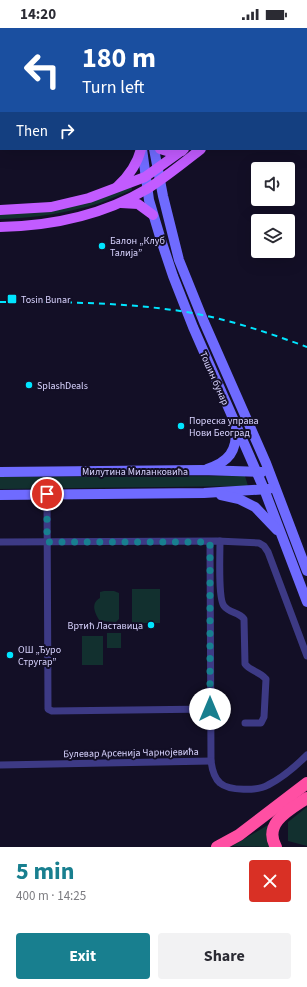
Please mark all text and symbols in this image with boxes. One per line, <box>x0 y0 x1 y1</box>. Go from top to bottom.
text: 14:20 <box>20 4 56 25</box>
text: 180 m <box>82 38 156 78</box>
icon: left <box>16 44 68 96</box>
text: Turn left <box>82 75 144 100</box>
icon: right <box>56 120 78 142</box>
text: Then <box>16 121 48 142</box>
map controls <box>251 162 295 258</box>
button: sound <box>251 162 295 206</box>
button: layers <box>251 214 295 258</box>
place label: Балон „Клуб Талија” <box>110 234 165 260</box>
marker: Балон „Клуб Талија” <box>97 241 107 251</box>
marker: Tosin Bunar <box>6 293 18 305</box>
place label: Tosin Bunar <box>21 293 71 307</box>
street label: Тошин бунар <box>196 349 232 408</box>
place label: SplashDeals <box>37 379 88 393</box>
marker: SplashDeals <box>24 380 34 390</box>
place label: Пореска управа Нови Београд <box>189 414 259 440</box>
marker: Пореска управа Нови Београд <box>176 421 186 431</box>
street label: Милутина Миланковића <box>82 465 188 479</box>
pin <box>30 477 64 511</box>
icon: arrive <box>36 483 58 505</box>
place label: Вртић Ластавица <box>68 619 143 633</box>
marker: Вртић Ластавица <box>146 620 156 630</box>
place label: ОШ „Ђуро Стругар” <box>18 643 61 669</box>
marker: ОШ „Ђуро Стругар” <box>5 650 15 660</box>
position arrow <box>189 688 231 730</box>
street label: Булевар Арсенија Чарнојевића <box>63 745 199 761</box>
text: 5 min <box>16 854 74 889</box>
button: close <box>249 860 291 902</box>
text: 400 m · 14:25 <box>16 887 86 905</box>
button: Exit <box>16 933 150 979</box>
button: Share <box>158 933 291 979</box>

